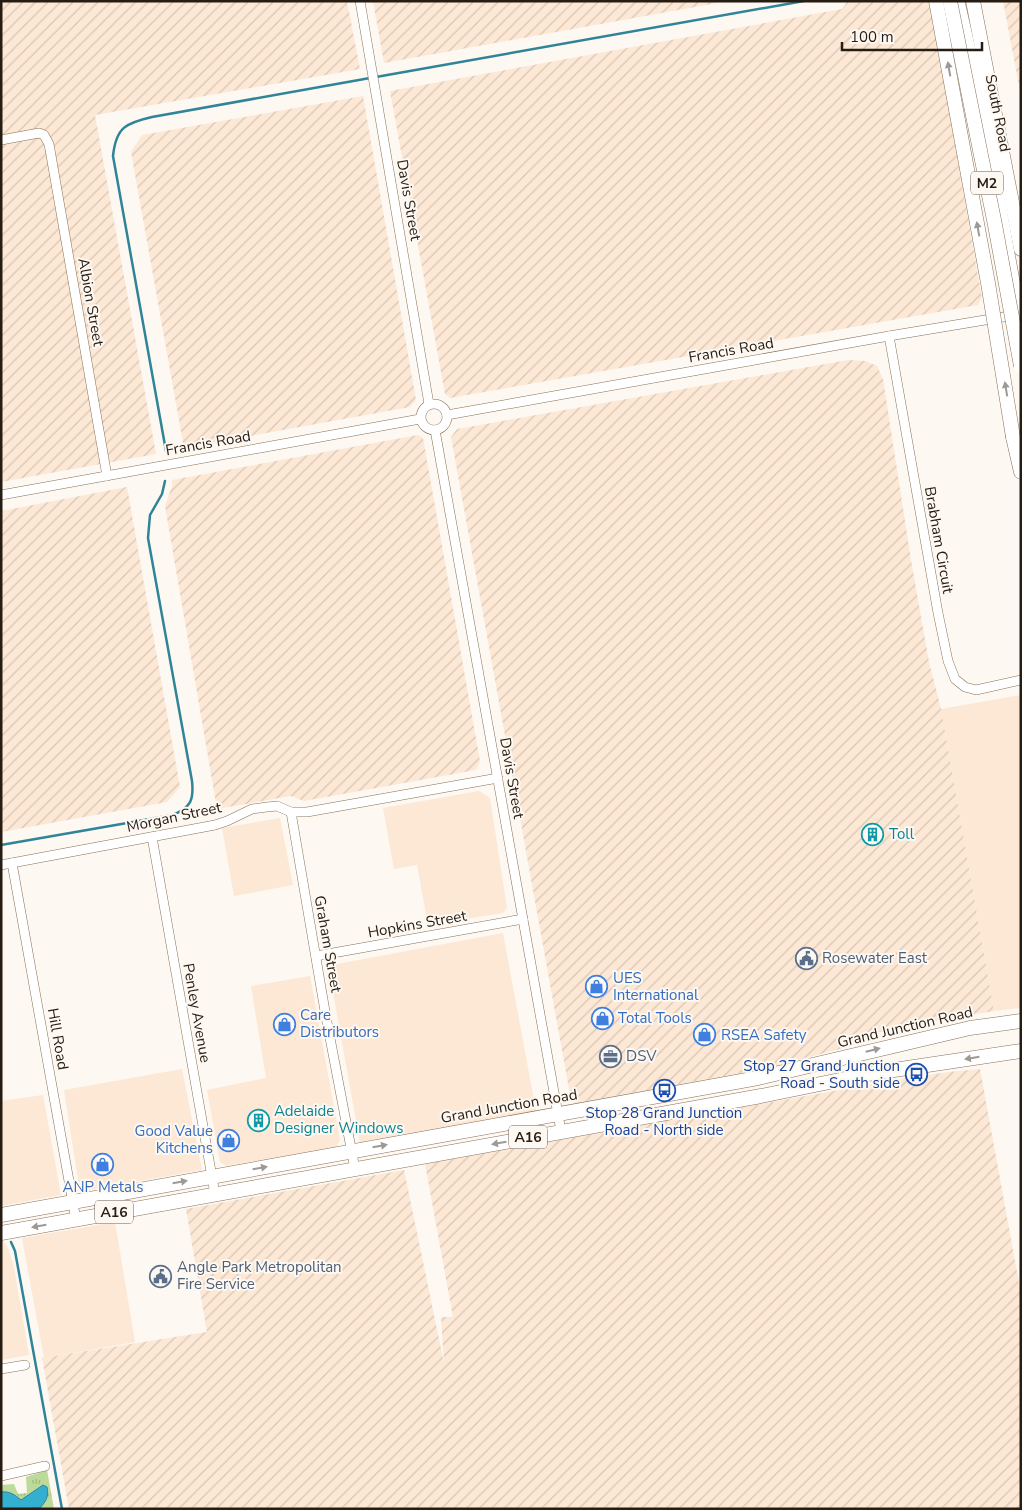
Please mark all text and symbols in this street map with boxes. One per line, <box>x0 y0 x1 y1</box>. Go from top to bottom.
scale bar <box>842 20 982 52</box>
text: 100 m <box>850 27 894 47</box>
one-way arrow <box>944 61 952 77</box>
street label: South Road <box>981 73 1015 153</box>
street label: Davis Street <box>392 158 426 243</box>
road number: M2 <box>971 172 1003 194</box>
one-way arrow <box>974 222 982 237</box>
street label: Albion Street <box>73 256 109 348</box>
street label: Francis Road <box>687 333 775 367</box>
one-way arrow <box>1001 381 1009 397</box>
street label: Francis Road <box>164 426 252 460</box>
street label: Brabham Circuit <box>920 485 958 596</box>
street label: Davis Street <box>495 736 529 821</box>
street label: Morgan Street <box>125 797 224 837</box>
building icon: Toll <box>861 822 885 846</box>
place label: Toll <box>889 824 915 844</box>
street label: Graham Street <box>310 894 347 995</box>
street label: Hopkins Street <box>366 905 469 943</box>
public building icon: Rosewater East <box>794 946 818 970</box>
place label: Rosewater East <box>822 948 928 968</box>
street label: Penley Avenue <box>178 962 216 1064</box>
place label: UES International <box>613 968 699 1005</box>
shop icon: UES International <box>585 975 609 999</box>
street label: Grand Junction Road <box>835 1002 975 1052</box>
place label: Care Distributors <box>300 1005 379 1042</box>
street label: Hill Road <box>43 1006 73 1072</box>
shop icon: Total Tools <box>590 1006 614 1030</box>
place label: Total Tools <box>618 1008 692 1028</box>
shop icon: Care Distributors <box>272 1012 296 1036</box>
shop icon: RSEA Safety <box>693 1023 717 1047</box>
place label: RSEA Safety <box>721 1025 807 1045</box>
office icon: DSV <box>598 1044 622 1068</box>
place label: DSV <box>626 1046 657 1066</box>
one-way arrow <box>866 1046 881 1054</box>
one-way arrow <box>964 1054 980 1062</box>
place label: Stop 27 Grand Junction Road - South side <box>743 1056 900 1093</box>
bus stop icon: Stop 27 Grand Junction Road - South side <box>904 1063 928 1087</box>
bus stop icon: Stop 28 Grand Junction Road - North side <box>652 1078 676 1102</box>
street label: Grand Junction Road <box>439 1084 579 1128</box>
place label: Adelaide Designer Windows <box>274 1101 404 1138</box>
place label: Stop 28 Grand Junction Road - North side <box>586 1103 742 1140</box>
building icon: Adelaide Designer Windows <box>246 1108 270 1132</box>
place label: Good Value Kitchens <box>135 1121 213 1158</box>
road number: A16 <box>509 1126 547 1148</box>
shop icon: Good Value Kitchens <box>217 1128 241 1152</box>
one-way arrow <box>490 1139 506 1147</box>
one-way arrow <box>372 1142 387 1150</box>
shop icon: ANP Metals <box>91 1152 115 1176</box>
one-way arrow <box>252 1163 268 1171</box>
place label: ANP Metals <box>63 1177 143 1197</box>
one-way arrow <box>172 1178 188 1186</box>
road number: A16 <box>95 1200 133 1224</box>
one-way arrow <box>30 1223 46 1231</box>
place label: Angle Park Metropolitan Fire Service <box>177 1257 342 1294</box>
public building icon: Angle Park Metropolitan Fire Service <box>149 1264 173 1288</box>

